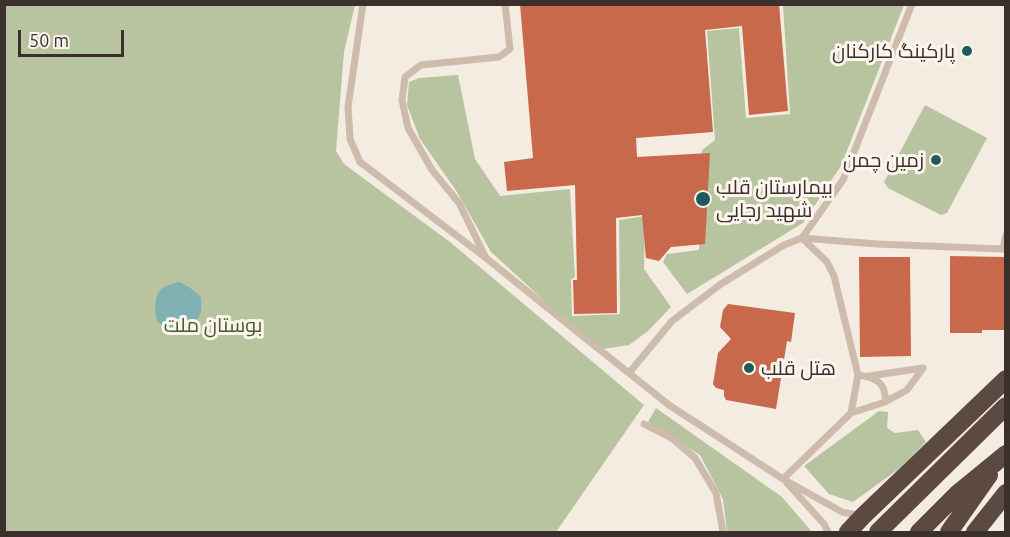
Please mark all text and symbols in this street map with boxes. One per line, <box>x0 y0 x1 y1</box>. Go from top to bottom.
scale bar <box>21 18 128 56</box>
text: 50 m <box>29 30 69 50</box>
place label: پارکینگ کارکنان <box>832 39 955 63</box>
marker: پارکینگ کارکنان <box>960 44 974 58</box>
place label: زمین چمن <box>843 148 924 172</box>
marker: زمین چمن <box>929 153 943 167</box>
place label: بیمارستان قلب شهید رجایی <box>716 175 833 222</box>
marker: بیمارستان قلب شهید رجایی <box>694 190 712 208</box>
park label: بوستان ملت <box>164 313 262 337</box>
place label: هتل قلب <box>761 356 836 380</box>
marker: هتل قلب <box>742 361 756 375</box>

